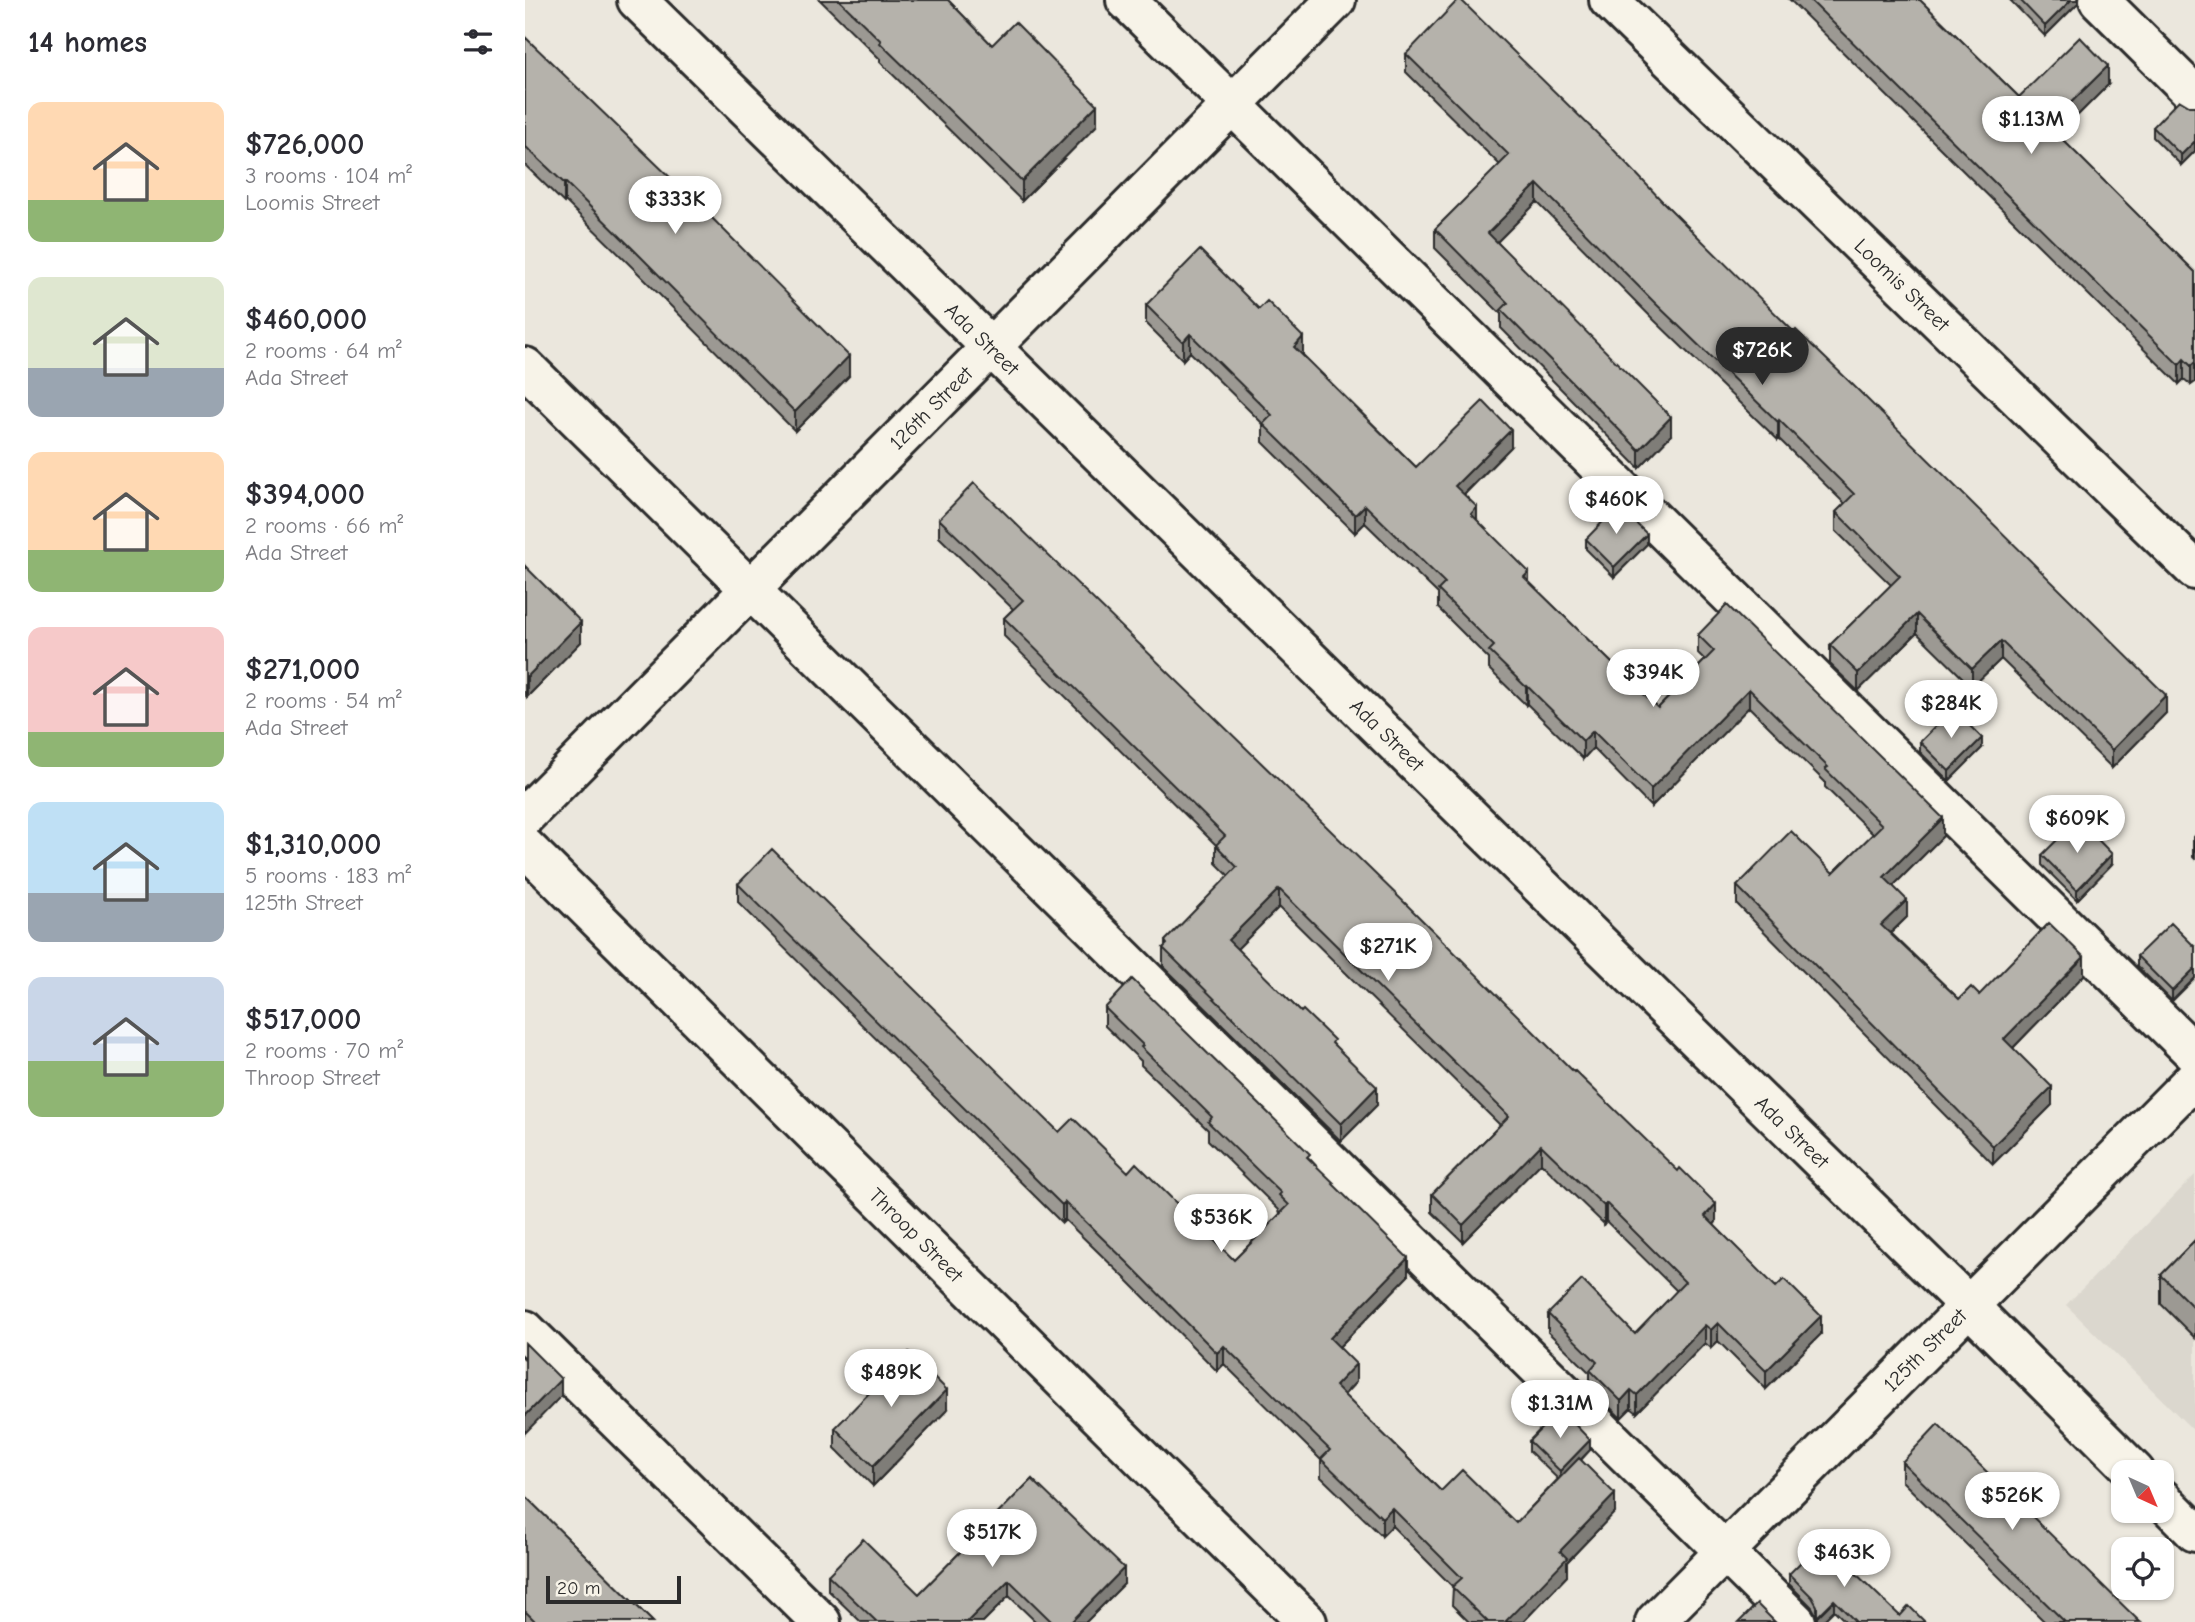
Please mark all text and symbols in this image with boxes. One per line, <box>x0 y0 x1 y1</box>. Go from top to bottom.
icon: filters <box>459 23 497 61</box>
text: 14 homes <box>28 25 147 60</box>
pin: $1.13M <box>1974 96 2088 156</box>
text: $1.13M <box>1998 105 2064 132</box>
text: $726,000 <box>245 127 364 162</box>
icon: home <box>84 130 168 214</box>
text: 3 rooms · 104 m² <box>245 162 412 189</box>
pin: $333K <box>626 176 724 236</box>
text: $333K <box>645 185 705 212</box>
text: Loomis Street <box>245 189 380 216</box>
street label: Loomis Street <box>1849 234 1955 337</box>
street label: Ada Street <box>940 298 1025 381</box>
text: $460,000 <box>245 302 367 337</box>
icon: home <box>84 305 168 389</box>
pin: $726K <box>1713 328 1811 387</box>
text: $726K <box>1732 336 1792 363</box>
text: 2 rooms · 64 m² <box>245 337 402 364</box>
street label: 126th Street <box>884 361 978 455</box>
text: Ada Street <box>245 364 348 391</box>
pin: $460K <box>1567 476 1665 536</box>
text: $394,000 <box>245 477 365 512</box>
icon: home <box>84 480 168 564</box>
text: $460K <box>1585 485 1647 512</box>
text: 2 rooms · 66 m² <box>245 512 403 539</box>
text: Ada Street <box>245 539 348 566</box>
pin: $394K <box>1604 650 1702 709</box>
text: $271,000 <box>245 652 360 687</box>
icon: home <box>84 655 168 739</box>
text: $394K <box>1623 658 1683 685</box>
pin: $284K <box>1902 680 2000 740</box>
text: 2 rooms · 54 m² <box>245 687 402 714</box>
text: $284K <box>1921 689 1981 716</box>
street label: Ada Street <box>1345 694 1430 777</box>
text: Ada Street <box>245 714 348 741</box>
pin: $609K <box>2028 796 2126 855</box>
text: $609K <box>2045 804 2109 831</box>
text: $1,310,000 <box>245 827 382 862</box>
icon: home <box>84 830 168 914</box>
text: 5 rooms · 183 m² <box>245 862 411 889</box>
text: 125th Street <box>245 889 363 916</box>
pin: $271K <box>1339 923 1437 983</box>
text: $271K <box>1359 932 1417 959</box>
text: $517,000 <box>245 1002 362 1037</box>
icon: home <box>84 1005 168 1089</box>
text: 2 rooms · 70 m² <box>245 1037 403 1064</box>
text: Throop Street <box>245 1064 380 1091</box>
street label: Ada Street <box>1750 1091 1835 1174</box>
street label: Throop Street <box>864 1183 969 1288</box>
pin: $536K <box>1172 1194 1270 1254</box>
text: $536K <box>1190 1203 1252 1230</box>
street label: 125th Street <box>1878 1303 1972 1397</box>
pin: $489K <box>842 1350 940 1409</box>
text: $489K <box>860 1358 922 1385</box>
pin: $1.31M <box>1503 1380 1617 1440</box>
text: $1.31M <box>1527 1389 1593 1416</box>
north arrow <box>2111 1460 2173 1522</box>
map controls <box>2111 1460 2174 1600</box>
pin: $526K <box>1963 1472 2061 1532</box>
text: $526K <box>1981 1481 2043 1508</box>
pin: $517K <box>943 1510 1041 1569</box>
text: $517K <box>963 1518 1021 1545</box>
pin: $463K <box>1795 1530 1893 1589</box>
button: locate <box>2111 1537 2174 1600</box>
text: $463K <box>1814 1538 1874 1565</box>
scale bar <box>546 1573 681 1605</box>
text: 20 m <box>557 1577 601 1599</box>

